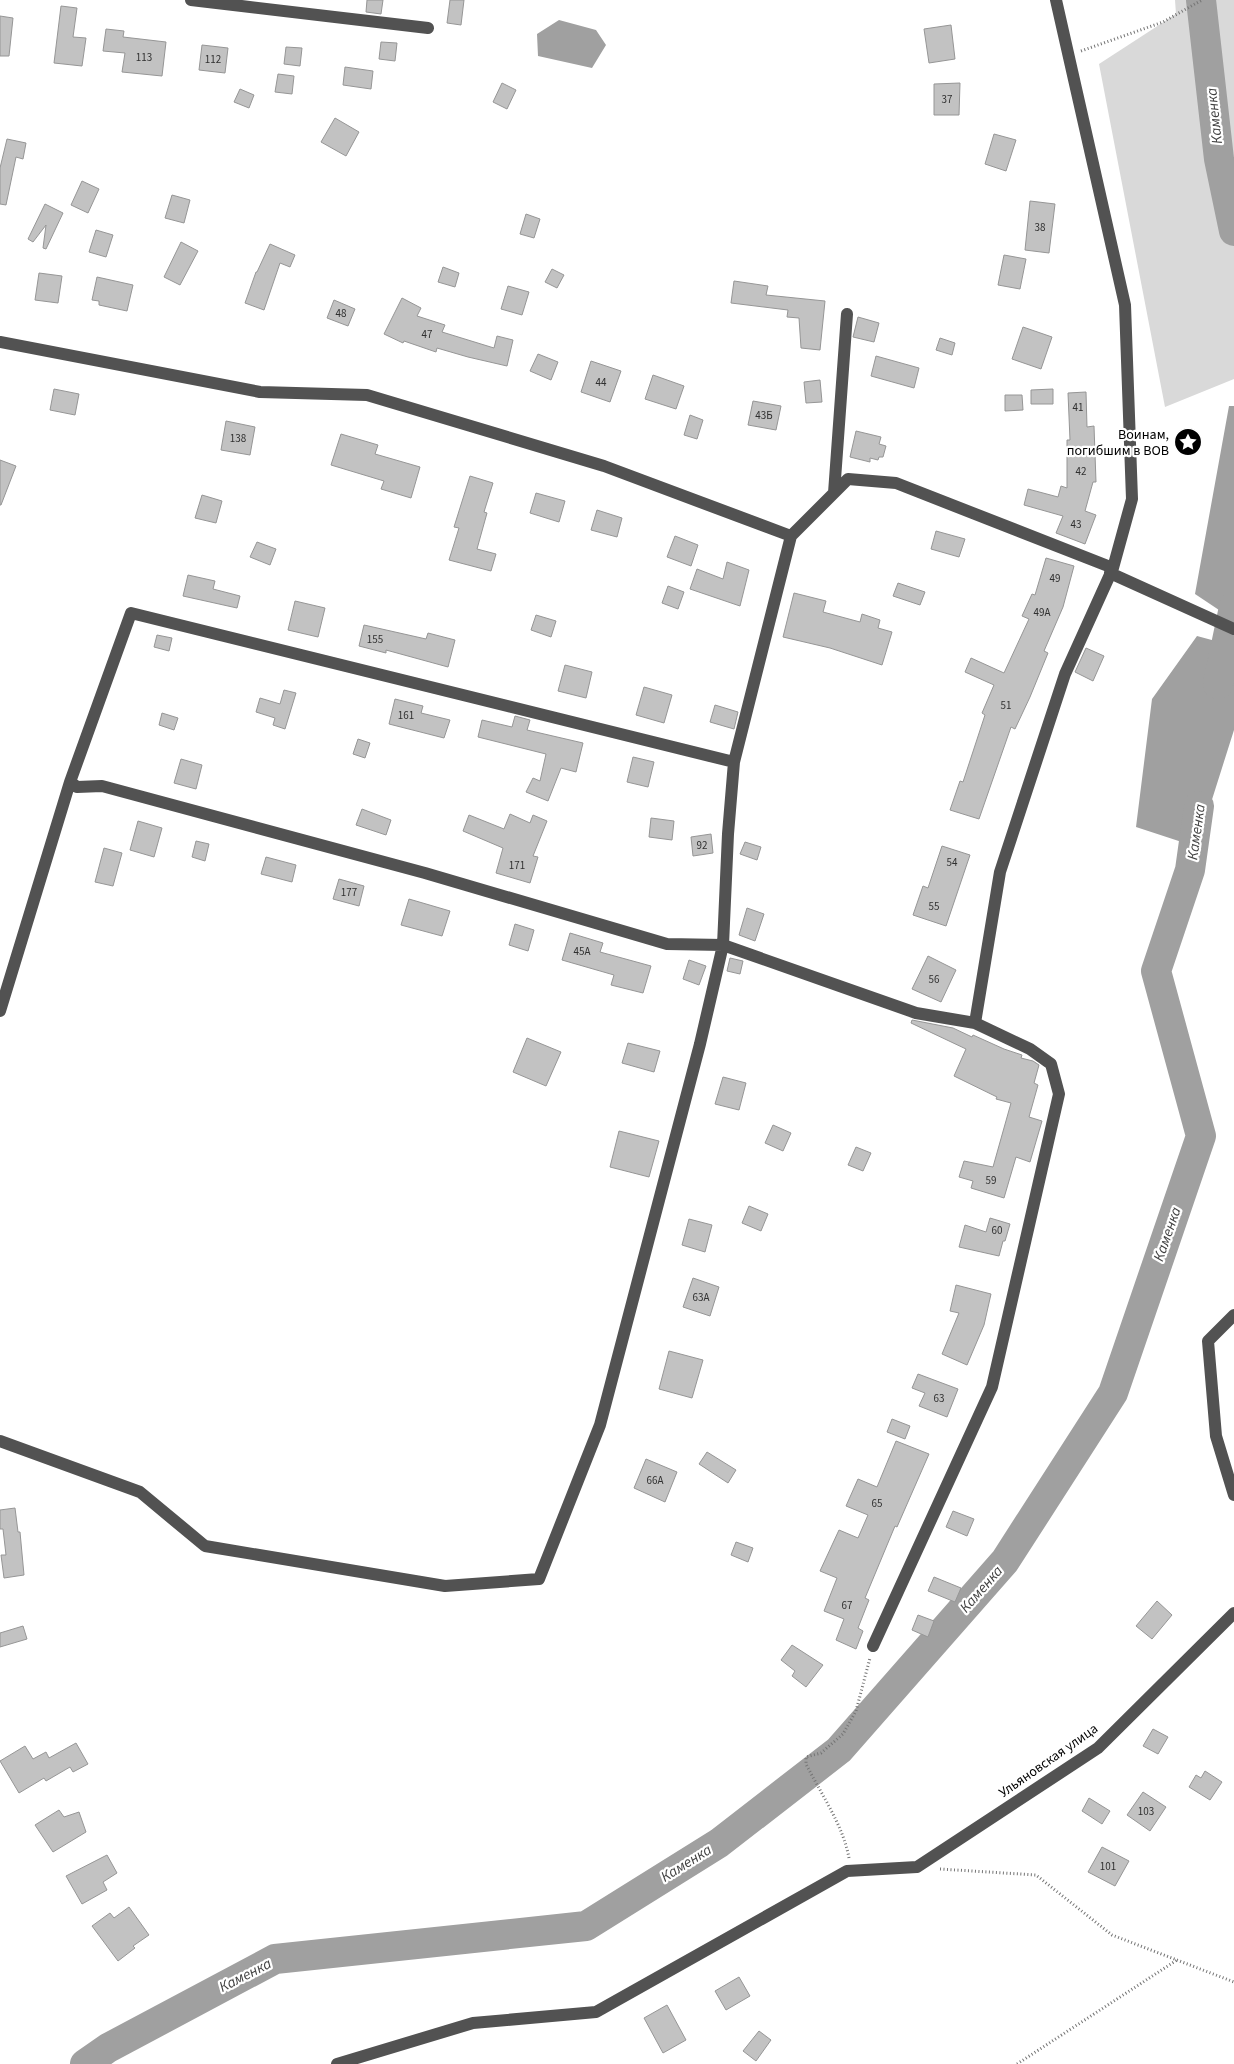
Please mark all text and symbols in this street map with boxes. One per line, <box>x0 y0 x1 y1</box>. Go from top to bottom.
house number: 113 <box>136 50 152 65</box>
house number: 112 <box>205 52 221 67</box>
water label: Каменка <box>1201 87 1228 145</box>
house number: 37 <box>942 92 952 107</box>
house number: 38 <box>1035 220 1046 235</box>
house number: 48 <box>336 306 347 321</box>
house number: 47 <box>422 327 432 342</box>
house number: 44 <box>596 375 607 390</box>
house number: 41 <box>1073 400 1083 415</box>
house number: 43Б <box>755 408 773 423</box>
place label: Воинам, погибшим в ВОВ <box>1067 425 1169 461</box>
place icon: Воинам, погибшим в ВОВ <box>1173 427 1203 457</box>
house number: 138 <box>230 431 247 446</box>
house number: 42 <box>1076 464 1086 479</box>
house number: 43 <box>1071 517 1081 532</box>
house number: 49 <box>1050 571 1060 586</box>
house number: 49А <box>1034 605 1050 620</box>
house number: 155 <box>367 632 383 647</box>
house number: 51 <box>1001 698 1011 713</box>
house number: 161 <box>398 708 414 723</box>
water label: Каменка <box>1182 803 1211 861</box>
house number: 92 <box>697 838 707 853</box>
house number: 54 <box>947 855 958 870</box>
house number: 171 <box>509 858 525 873</box>
house number: 177 <box>341 885 357 900</box>
house number: 55 <box>929 899 939 914</box>
house number: 45А <box>574 944 590 959</box>
house number: 56 <box>929 972 940 987</box>
house number: 59 <box>986 1173 996 1188</box>
water label: Каменка <box>1148 1204 1187 1264</box>
house number: 60 <box>992 1223 1002 1238</box>
house number: 63А <box>693 1290 709 1305</box>
house number: 63 <box>934 1391 944 1406</box>
house number: 66А <box>647 1473 663 1488</box>
house number: 65 <box>872 1496 882 1511</box>
water label: Каменка <box>955 1561 1008 1617</box>
house number: 67 <box>842 1598 852 1613</box>
street label: Ульяновская улица <box>995 1719 1102 1803</box>
house number: 103 <box>1138 1804 1154 1819</box>
water label: Каменка <box>657 1840 716 1887</box>
house number: 101 <box>1100 1859 1116 1874</box>
water label: Каменка <box>215 1953 275 1998</box>

